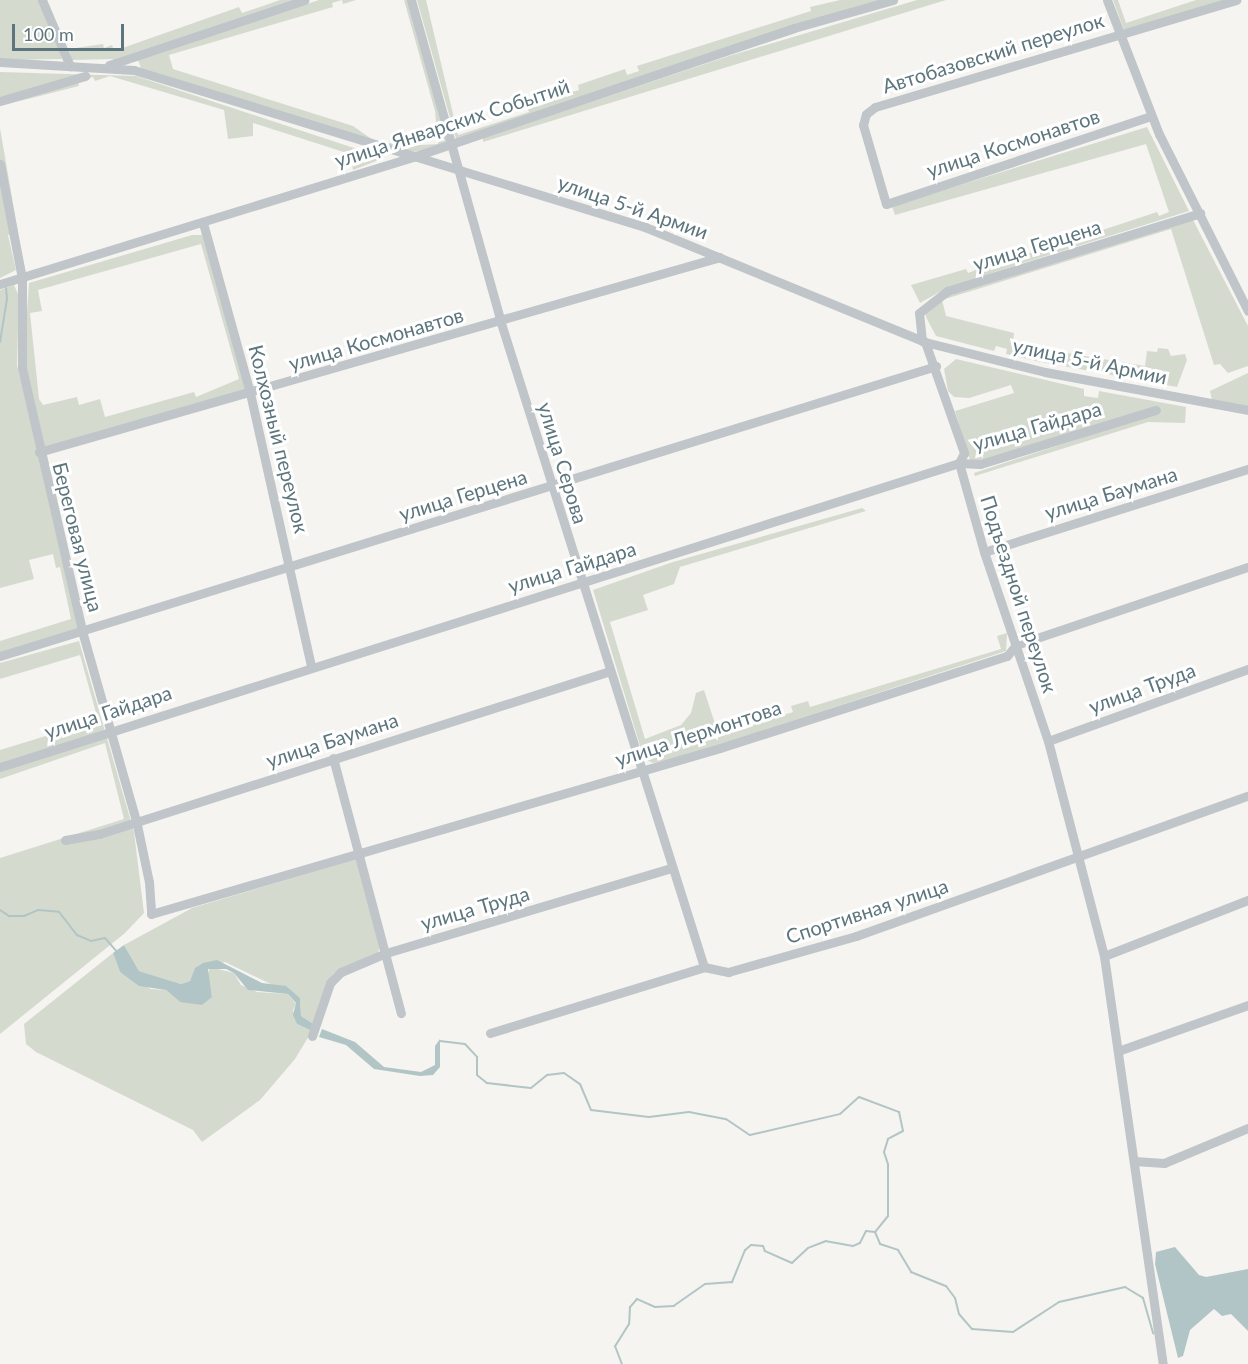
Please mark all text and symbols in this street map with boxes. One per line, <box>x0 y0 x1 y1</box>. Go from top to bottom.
street label: Автобазовский переулок <box>879 8 1107 98</box>
scale bar <box>15 12 128 50</box>
text: 100 m <box>23 23 74 45</box>
street label: улица Январских Событий <box>332 74 572 172</box>
street label: улица Космонавтов <box>923 104 1103 182</box>
street label: улица 5-й Армии <box>555 170 711 244</box>
street label: улица Герцена <box>970 214 1104 276</box>
street label: улица Космонавтов <box>286 303 466 375</box>
street label: улица 5-й Армии <box>1011 333 1169 389</box>
street label: Колхозный переулок <box>244 342 314 536</box>
street label: улица Гайдара <box>970 396 1104 456</box>
street label: улица Серова <box>533 399 593 527</box>
street label: Береговая улица <box>48 460 108 614</box>
street label: улица Баумана <box>1042 461 1180 525</box>
street label: улица Герцена <box>396 464 530 526</box>
street label: Подъездной переулок <box>976 492 1062 696</box>
street label: улица Гайдара <box>505 536 639 598</box>
street label: улица Труда <box>1085 658 1199 718</box>
street label: улица Гайдара <box>41 680 175 744</box>
street label: улица Лермонтова <box>612 695 784 771</box>
street label: улица Баумана <box>263 707 401 773</box>
street label: Спортивная улица <box>783 873 951 949</box>
street label: улица Труда <box>418 881 532 935</box>

